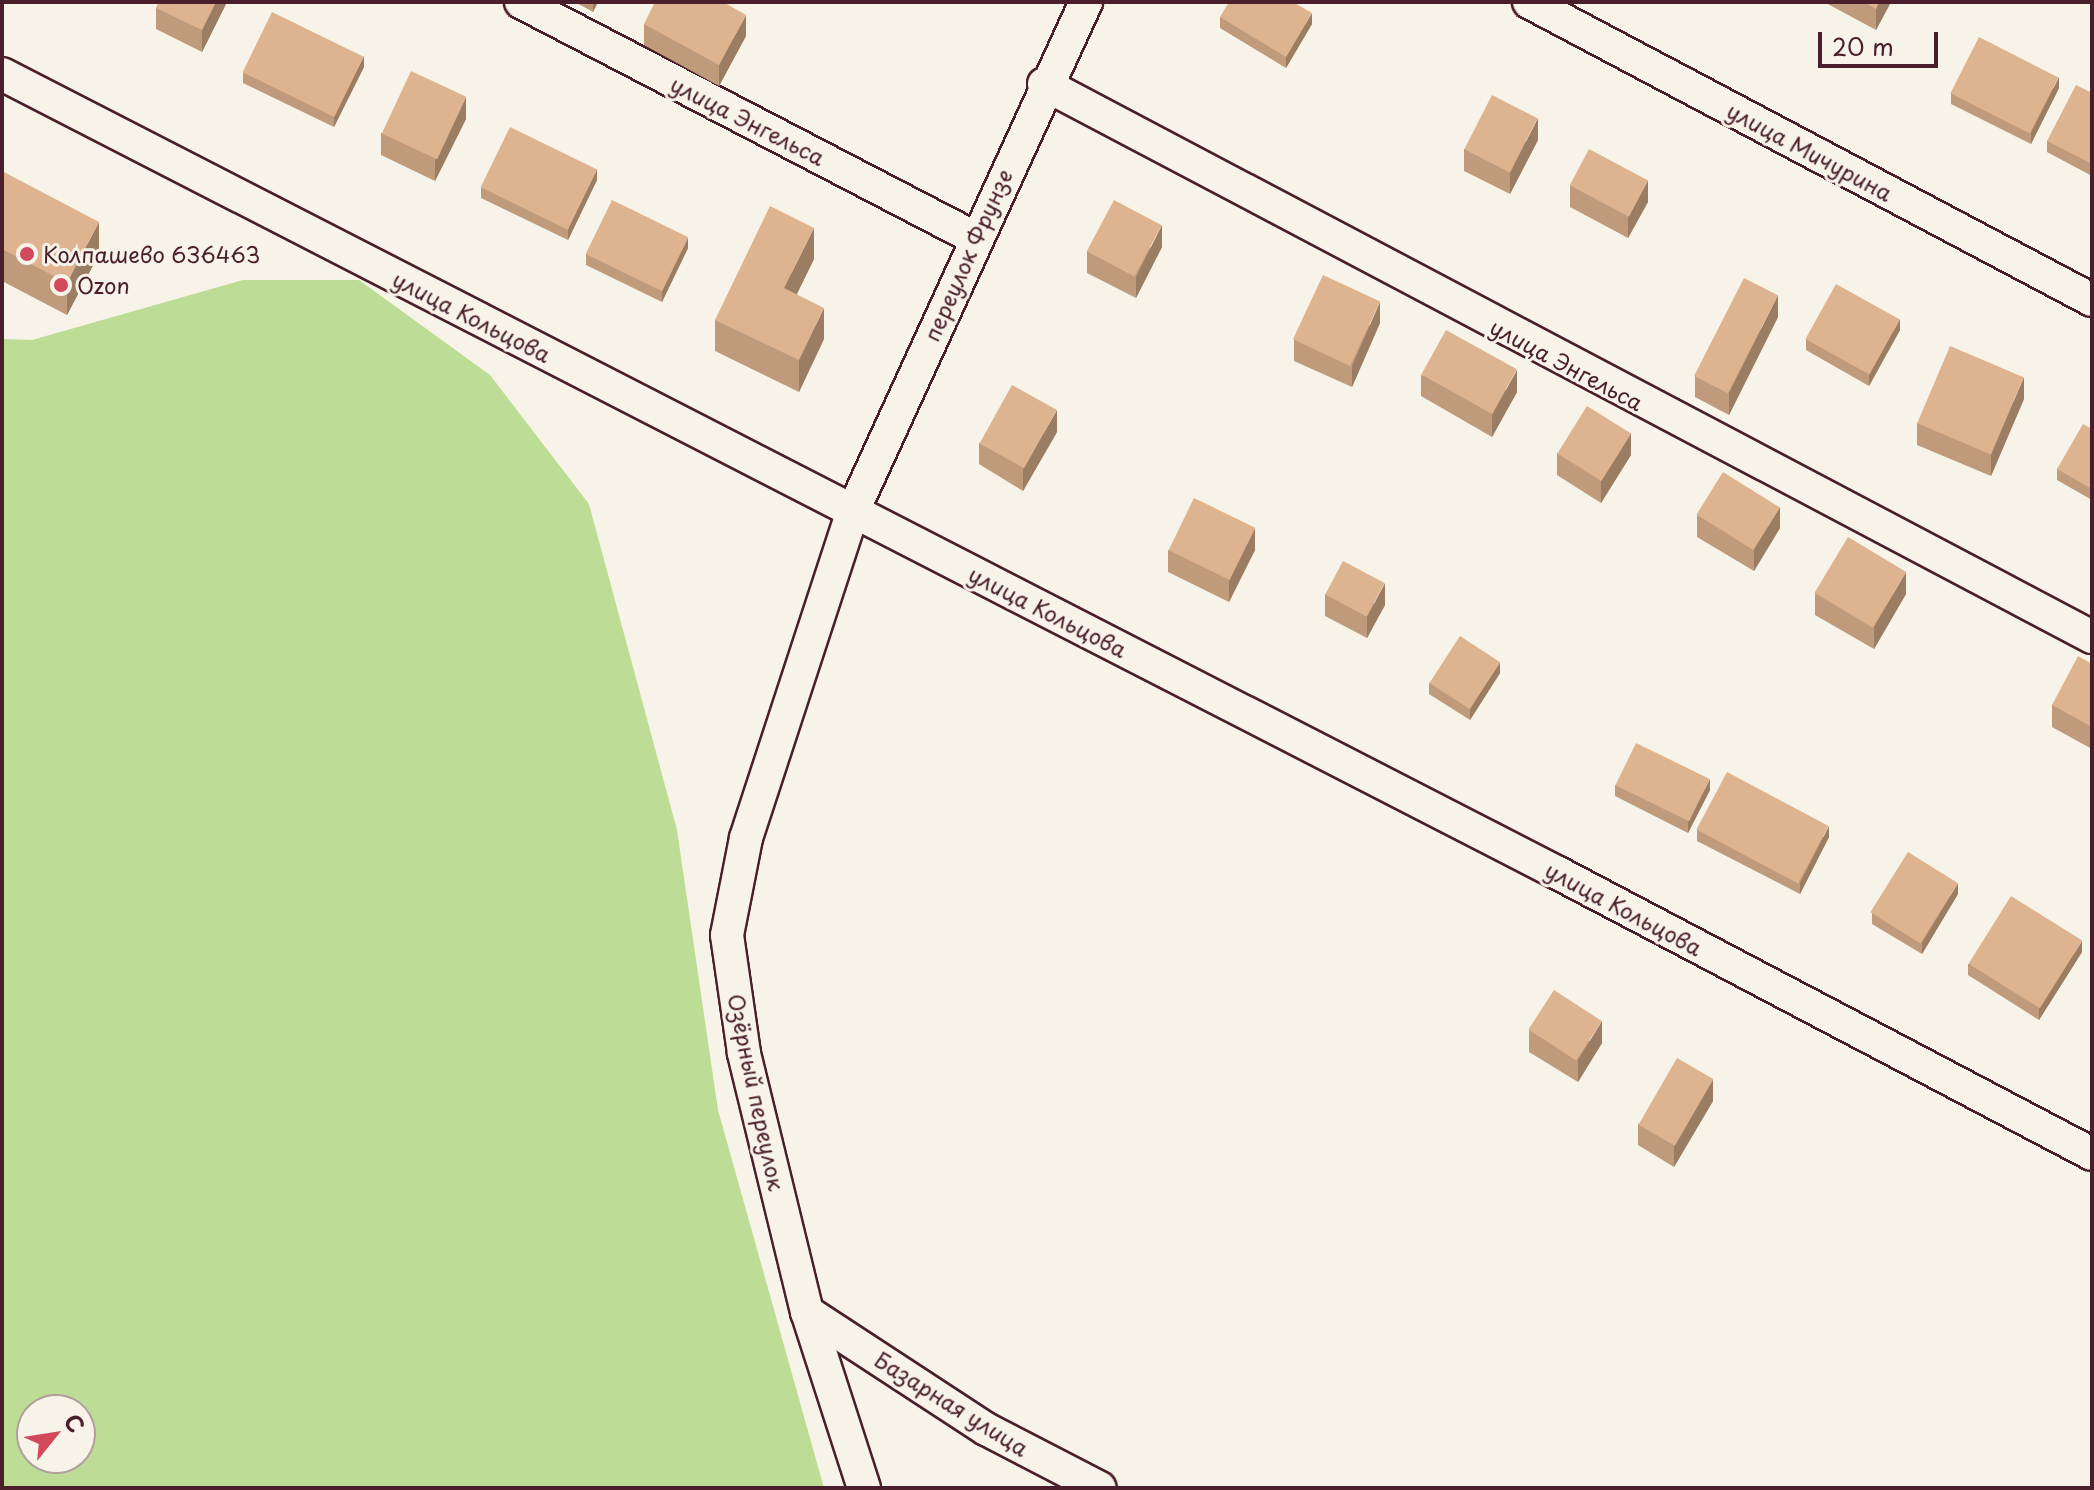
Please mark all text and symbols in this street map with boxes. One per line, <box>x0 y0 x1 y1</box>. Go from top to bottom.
scale bar <box>1822 16 1942 66</box>
text: 20 m <box>1832 28 1894 64</box>
street label: улица Энгельса <box>666 69 830 171</box>
street label: улица Мичурина <box>1722 96 1898 206</box>
street label: переулок Фрунзе <box>917 165 1017 345</box>
place label: Колпашево 636463 <box>43 241 261 267</box>
marker: Колпашево 636463 <box>18 245 36 263</box>
street label: улица Кольцова <box>388 265 556 367</box>
place label: Ozon <box>77 272 130 298</box>
marker: Ozon <box>52 276 70 294</box>
street label: улица Энгельса <box>1485 312 1649 416</box>
street label: улица Кольцова <box>964 560 1132 662</box>
street label: улица Кольцова <box>1541 855 1707 961</box>
street label: Озёрный переулок <box>723 991 791 1193</box>
street label: Базарная улица <box>870 1345 1034 1461</box>
north arrow <box>16 1394 96 1474</box>
text: С <box>57 1407 94 1438</box>

